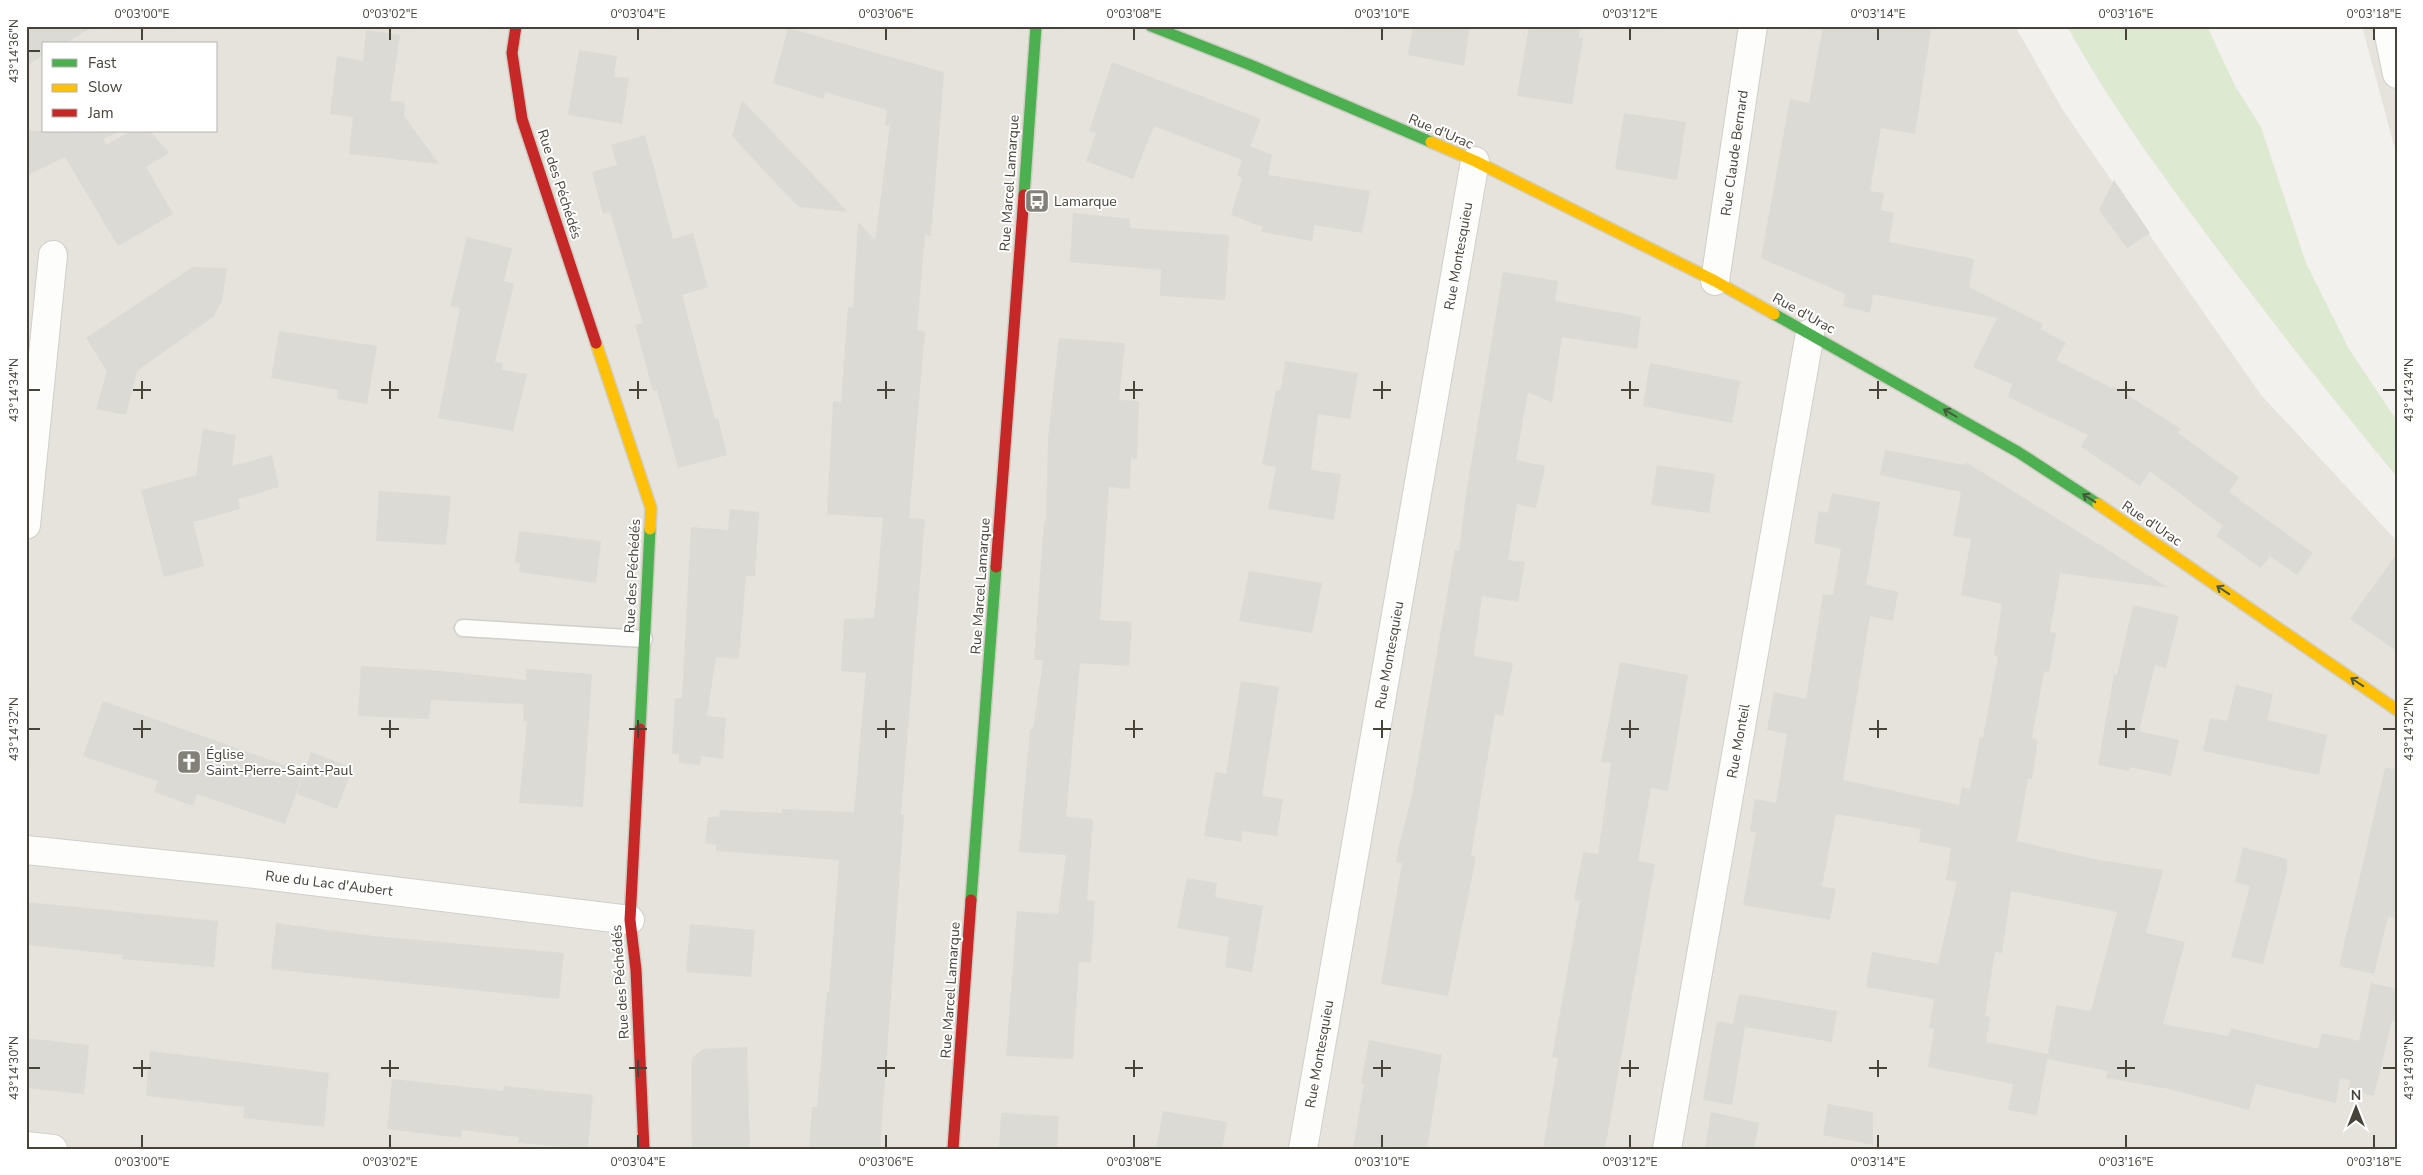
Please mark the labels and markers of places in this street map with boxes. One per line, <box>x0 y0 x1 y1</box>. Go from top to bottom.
bus stop icon: Lamarque <box>1024 188 1050 214</box>
place label: Lamarque <box>1054 192 1117 211</box>
place label: Église Saint-Pierre-Saint-Paul <box>206 745 353 780</box>
church icon: Église Saint-Pierre-Saint-Paul <box>176 749 202 775</box>

